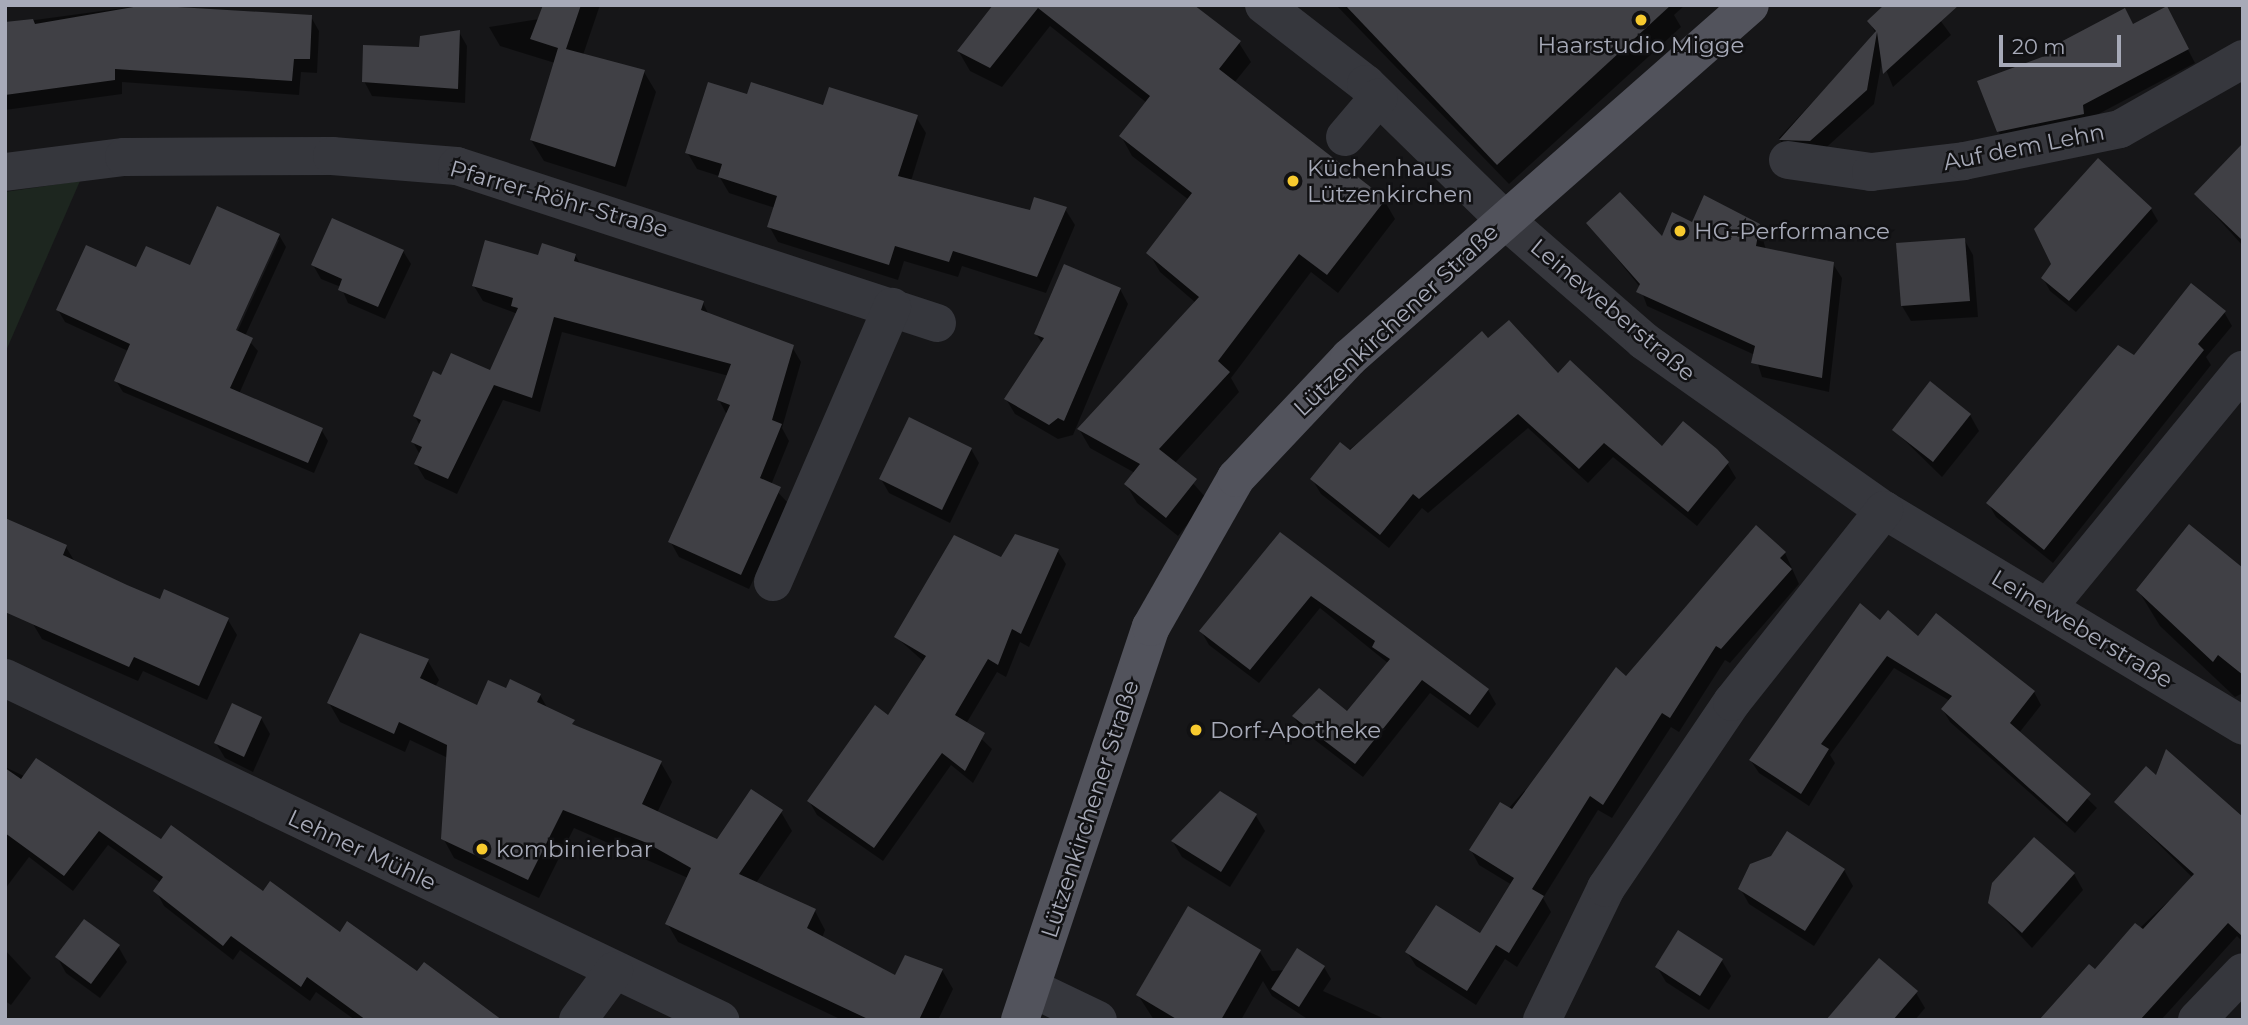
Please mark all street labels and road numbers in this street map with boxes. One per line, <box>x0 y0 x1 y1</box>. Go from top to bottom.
street label: Auf dem Lehn <box>1941 118 2107 176</box>
street label: Pfarrer-Röhr-Straße <box>447 155 671 243</box>
street label: Lützenkirchener Straße <box>1288 218 1504 422</box>
street label: Leineweberstraße <box>1525 233 1701 387</box>
street label: Leineweberstraße <box>1986 564 2178 694</box>
street label: Lützenkirchener Straße <box>1035 677 1145 941</box>
street label: Lehner Mühle <box>283 804 441 896</box>

